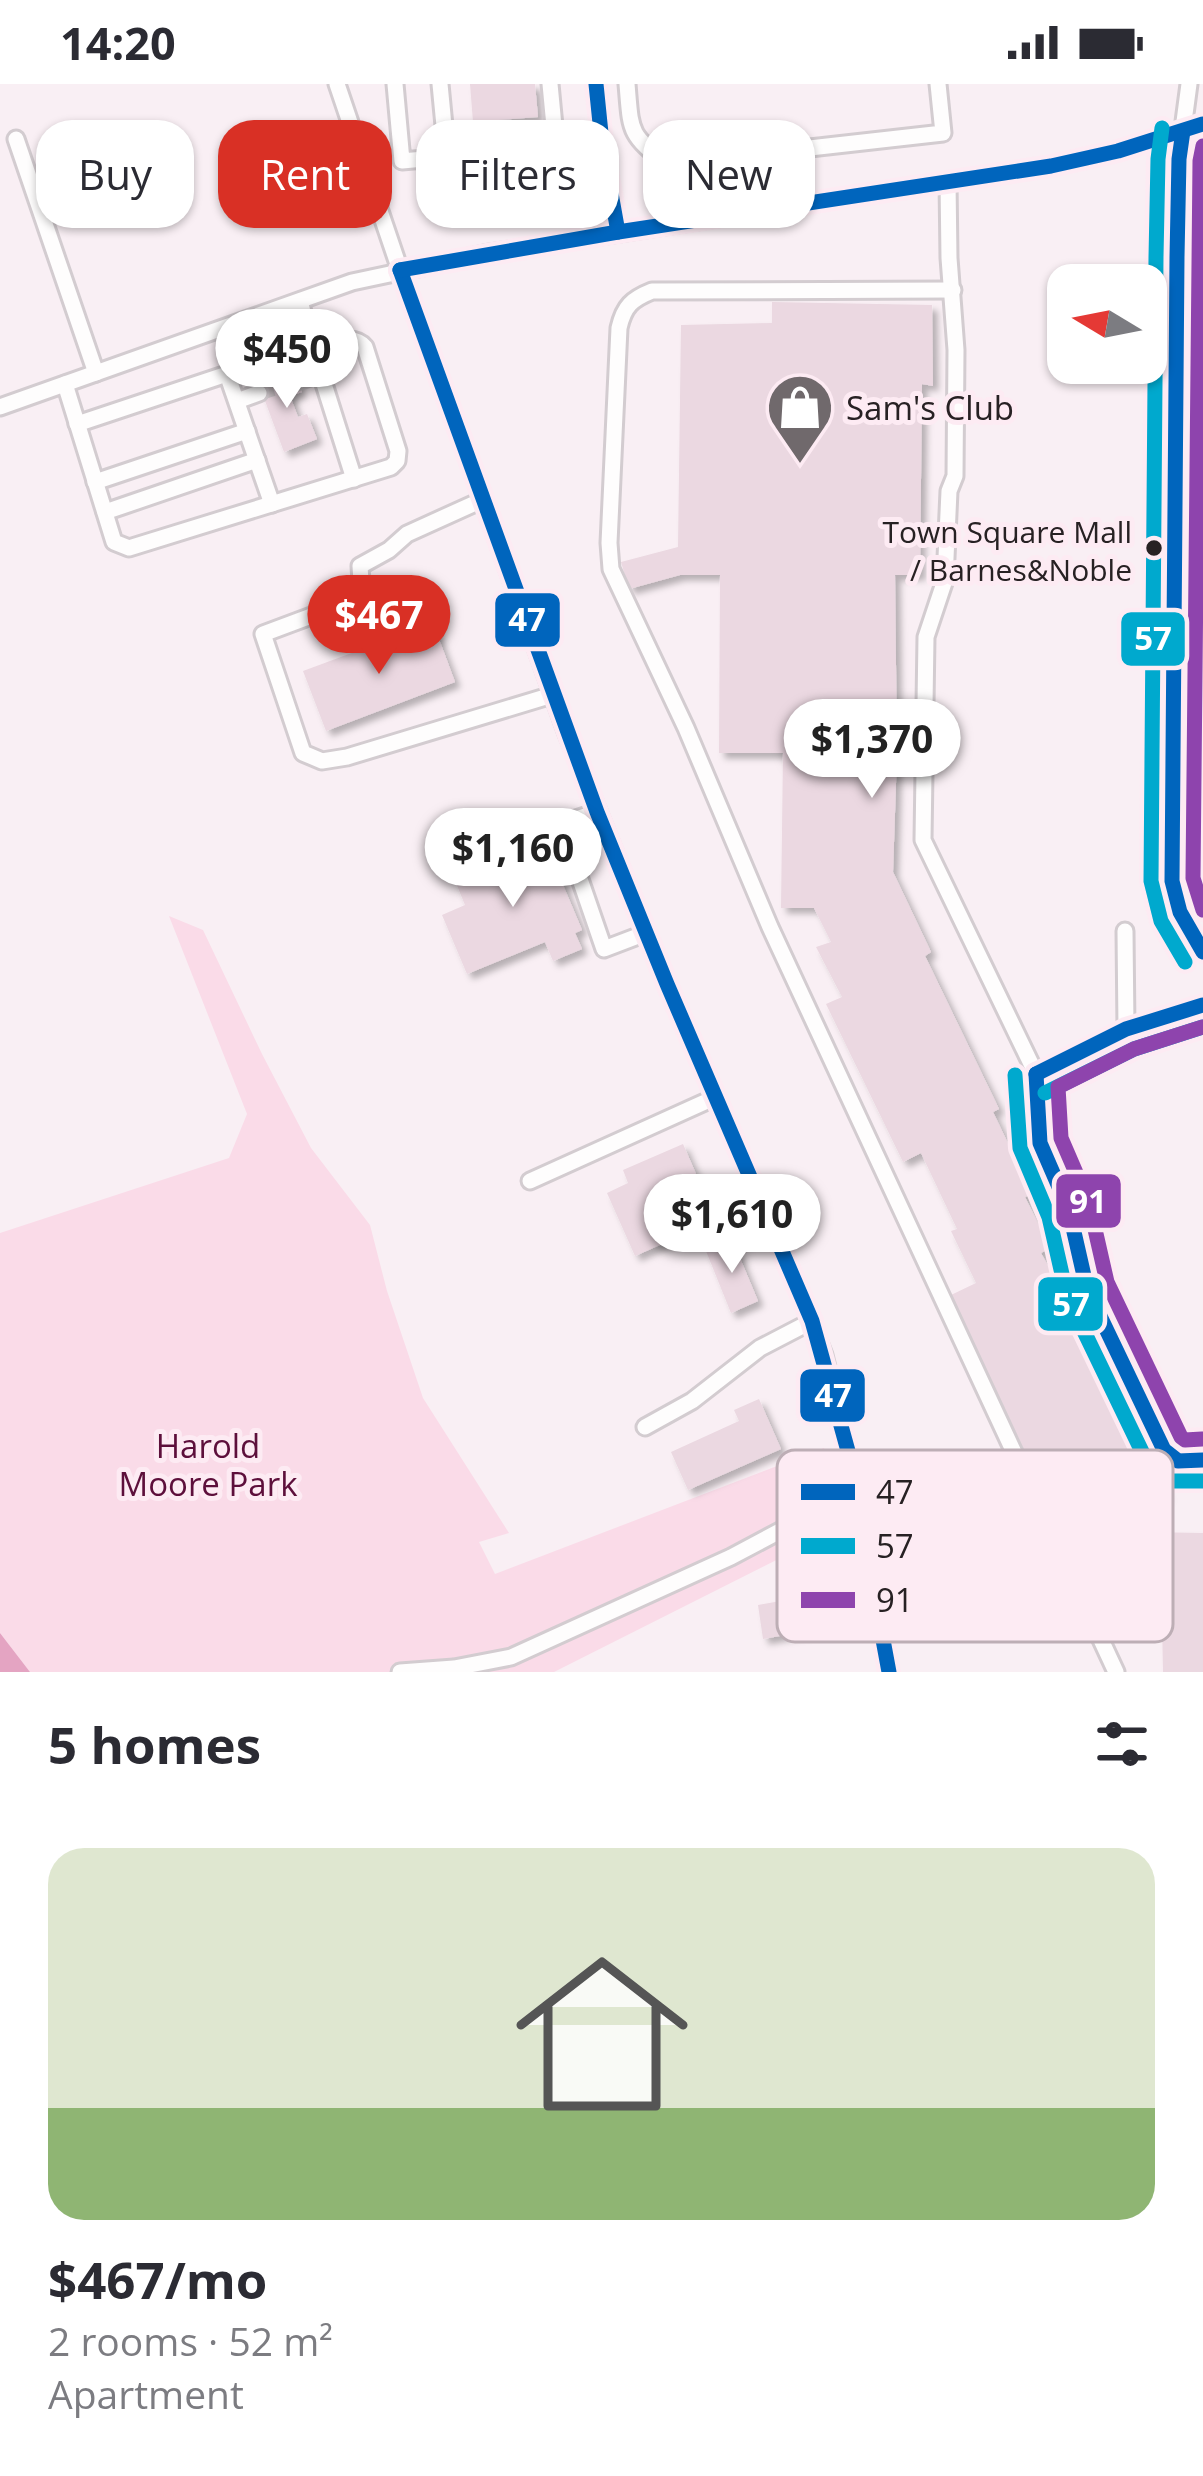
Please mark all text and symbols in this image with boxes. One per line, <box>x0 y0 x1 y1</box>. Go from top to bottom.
text: 14:20 <box>60 12 176 73</box>
chip: Buy <box>36 120 194 228</box>
chip: Rent <box>218 120 392 228</box>
chip: Filters <box>416 120 619 228</box>
chip: New <box>643 120 815 228</box>
north arrow <box>1047 264 1167 384</box>
map controls <box>1047 264 1167 384</box>
pin: $450 <box>216 309 358 411</box>
text: $450 <box>242 321 332 374</box>
shop icon: Sam's Club <box>765 372 835 466</box>
place label: Sam's Club <box>846 385 1014 430</box>
place label: Town Square Mall / Barnes&Noble <box>882 511 1132 590</box>
marker: Town Square Mall / Barnes&Noble <box>1143 537 1165 559</box>
pin: $467 <box>308 575 450 677</box>
text: $467 <box>334 587 424 640</box>
line badge: 47 <box>493 591 562 649</box>
text: 47 <box>508 596 546 641</box>
line badge: 57 <box>1119 610 1187 668</box>
text: 57 <box>1134 615 1172 660</box>
pin: $1,370 <box>774 699 970 801</box>
text: $1,370 <box>811 711 933 764</box>
pin: $1,160 <box>415 808 611 910</box>
text: $1,160 <box>452 820 574 873</box>
line badge: 91 <box>1054 1172 1123 1230</box>
pin: $1,610 <box>634 1174 830 1276</box>
text: 91 <box>1069 1178 1107 1223</box>
text: $1,610 <box>671 1186 793 1239</box>
line badge: 57 <box>1036 1275 1105 1333</box>
text: 57 <box>1052 1281 1090 1326</box>
line badge: 47 <box>798 1367 867 1424</box>
text: 47 <box>814 1372 852 1417</box>
park label: Harold Moore Park <box>119 1423 298 1506</box>
legend <box>777 1450 1173 1642</box>
text: 47 <box>876 1469 914 1514</box>
text: 57 <box>876 1523 914 1568</box>
text: 91 <box>876 1577 914 1622</box>
text: 5 homes <box>48 1709 261 1779</box>
icon: filters <box>1089 1711 1155 1777</box>
icon: home <box>494 1926 710 2142</box>
text: $467/mo <box>48 2244 267 2314</box>
text: 2 rooms · 52 m² <box>48 2314 333 2367</box>
text: Apartment <box>48 2367 244 2420</box>

